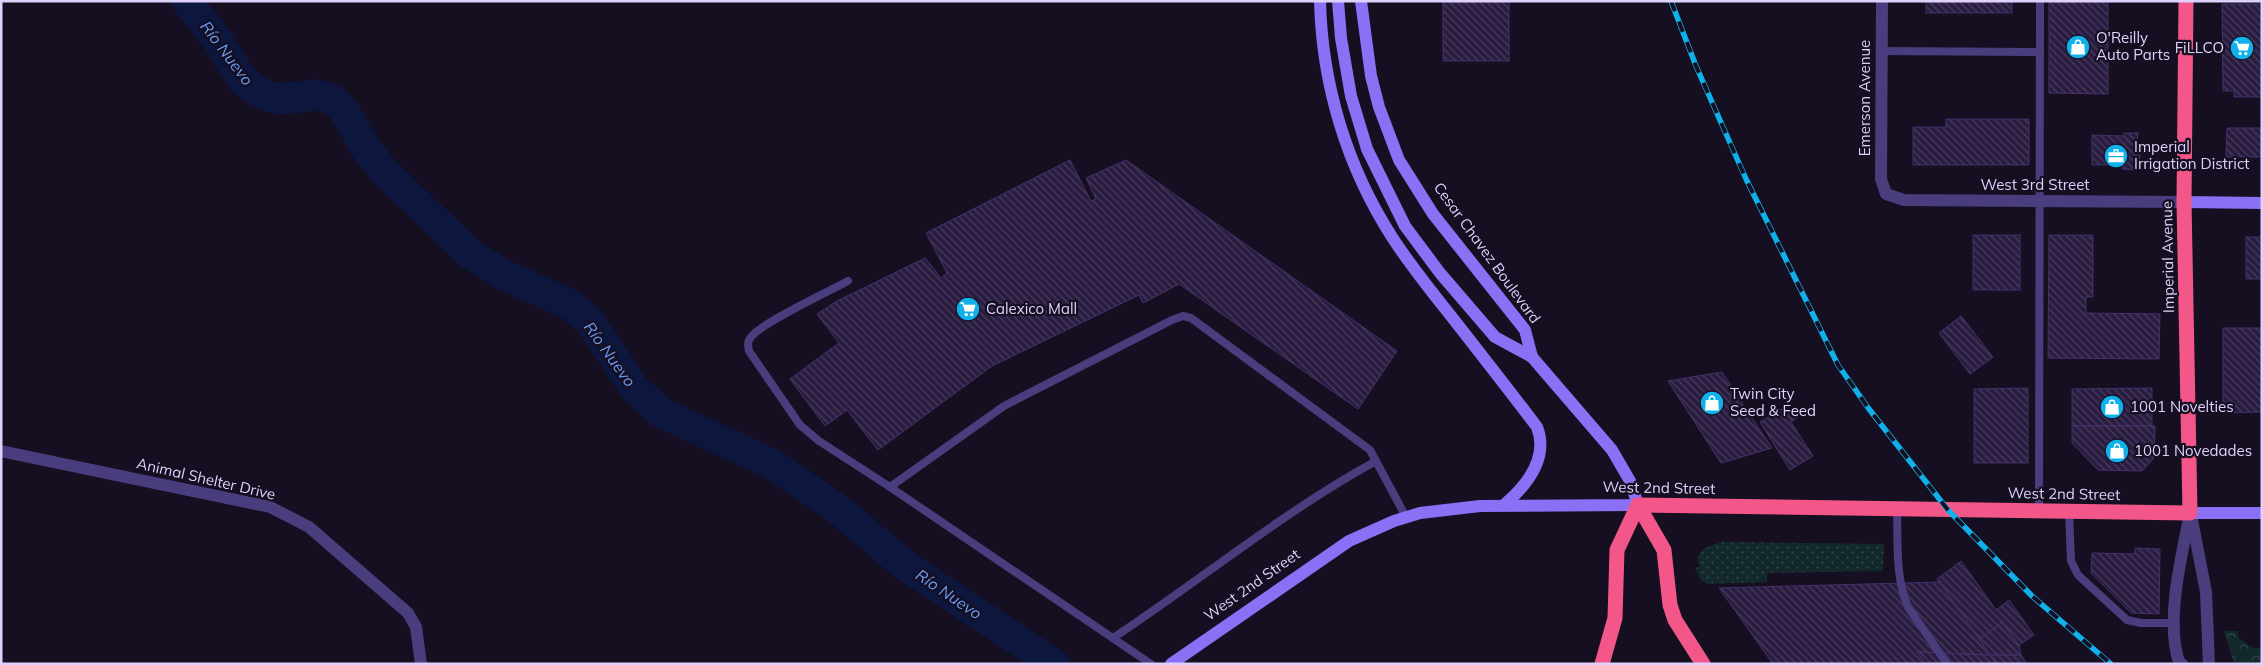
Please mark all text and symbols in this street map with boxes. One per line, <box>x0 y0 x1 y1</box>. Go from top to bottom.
water label: Río Nuevo <box>196 17 258 89</box>
place label: O'Reilly Auto Parts <box>2096 28 2170 64</box>
shop icon: O'Reilly Auto Parts <box>2065 34 2091 60</box>
supermarket icon: FiLLCO <box>2229 35 2255 61</box>
place label: FiLLCO <box>2175 38 2224 57</box>
street label: Emerson Avenue <box>1855 40 1874 156</box>
place label: Imperial Irrigation District <box>2134 137 2250 173</box>
office icon: Imperial Irrigation District <box>2103 143 2129 169</box>
street label: West 3rd Street <box>1980 175 2090 194</box>
street label: Cesar Chavez Boulevard <box>1430 179 1545 327</box>
street label: Imperial Avenue <box>2157 201 2178 313</box>
supermarket icon: Calexico Mall <box>955 296 981 322</box>
place label: Calexico Mall <box>986 299 1077 318</box>
water label: Río Nuevo <box>580 318 640 390</box>
place label: Twin City Seed & Feed <box>1730 384 1816 420</box>
shop icon: Twin City Seed & Feed <box>1699 390 1725 416</box>
shop icon: 1001 Novelties <box>2099 394 2125 420</box>
place label: 1001 Novelties <box>2130 397 2234 416</box>
shop icon: 1001 Novedades <box>2104 438 2130 464</box>
place label: 1001 Novedades <box>2134 441 2252 460</box>
street label: Animal Shelter Drive <box>135 453 277 504</box>
street label: West 2nd Street <box>1603 477 1716 498</box>
street label: West 2nd Street <box>2008 483 2121 504</box>
street label: West 2nd Street <box>1200 544 1303 625</box>
water label: Río Nuevo <box>912 565 986 623</box>

